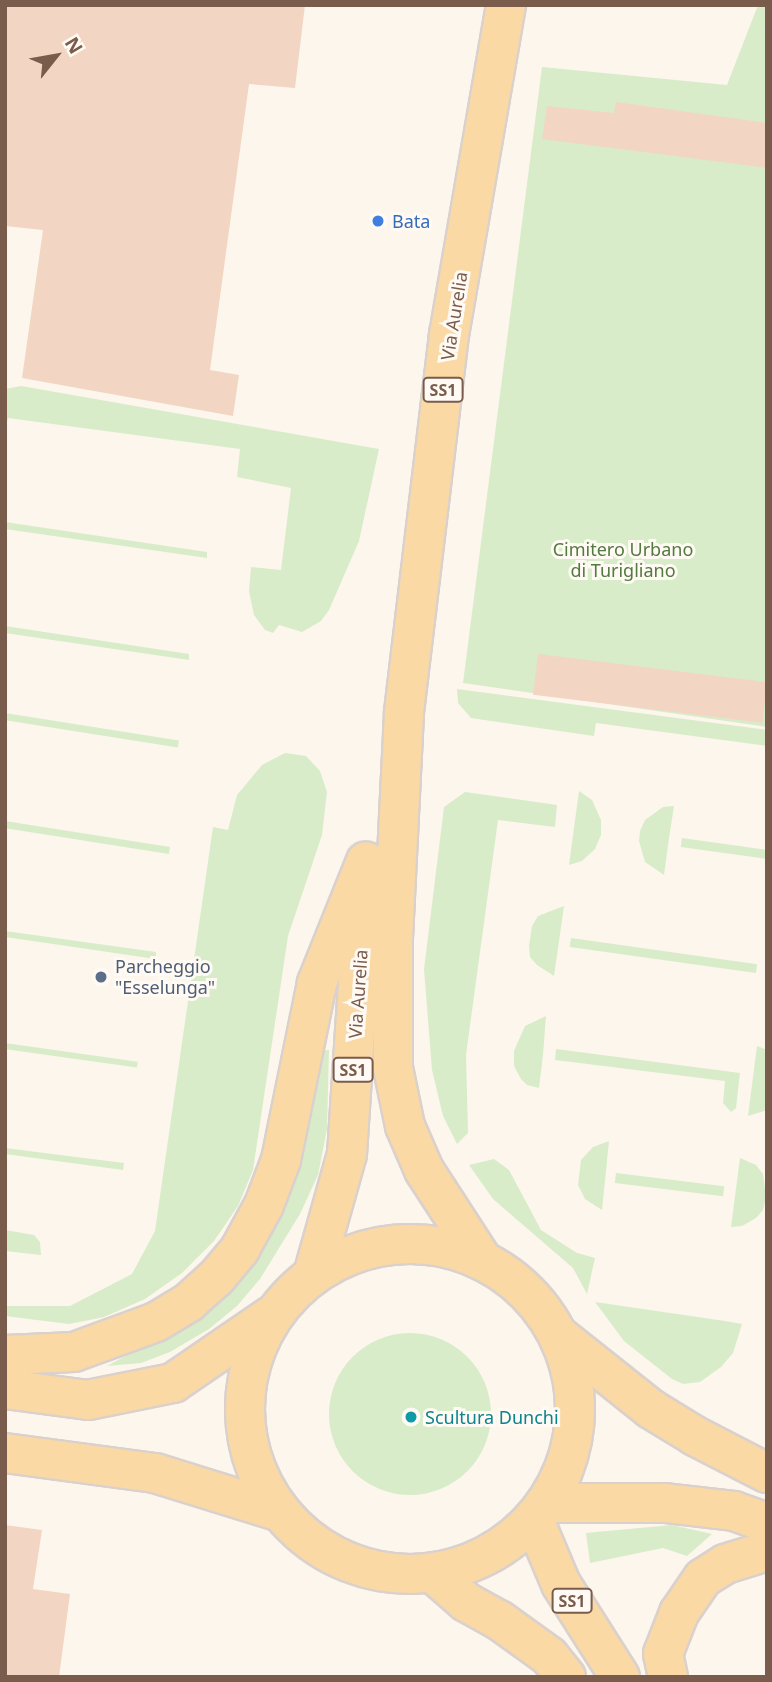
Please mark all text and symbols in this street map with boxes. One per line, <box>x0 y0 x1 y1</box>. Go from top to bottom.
north arrow <box>21 21 91 91</box>
text: N <box>59 32 89 58</box>
place label: Bata <box>392 210 430 232</box>
marker: Bata <box>370 213 386 229</box>
street label: Via Aurelia <box>436 270 472 362</box>
road number: SS1 <box>422 378 464 402</box>
park label: Cimitero Urbano di Turigliano <box>553 539 693 582</box>
street label: Via Aurelia <box>344 949 372 1039</box>
place label: Parcheggio "Esselunga" <box>115 956 215 998</box>
marker: Parcheggio "Esselunga" <box>93 969 109 985</box>
road number: SS1 <box>332 1058 374 1082</box>
place label: Scultura Dunchi <box>425 1406 559 1428</box>
marker: Scultura Dunchi <box>403 1409 419 1425</box>
road number: SS1 <box>551 1588 593 1614</box>

